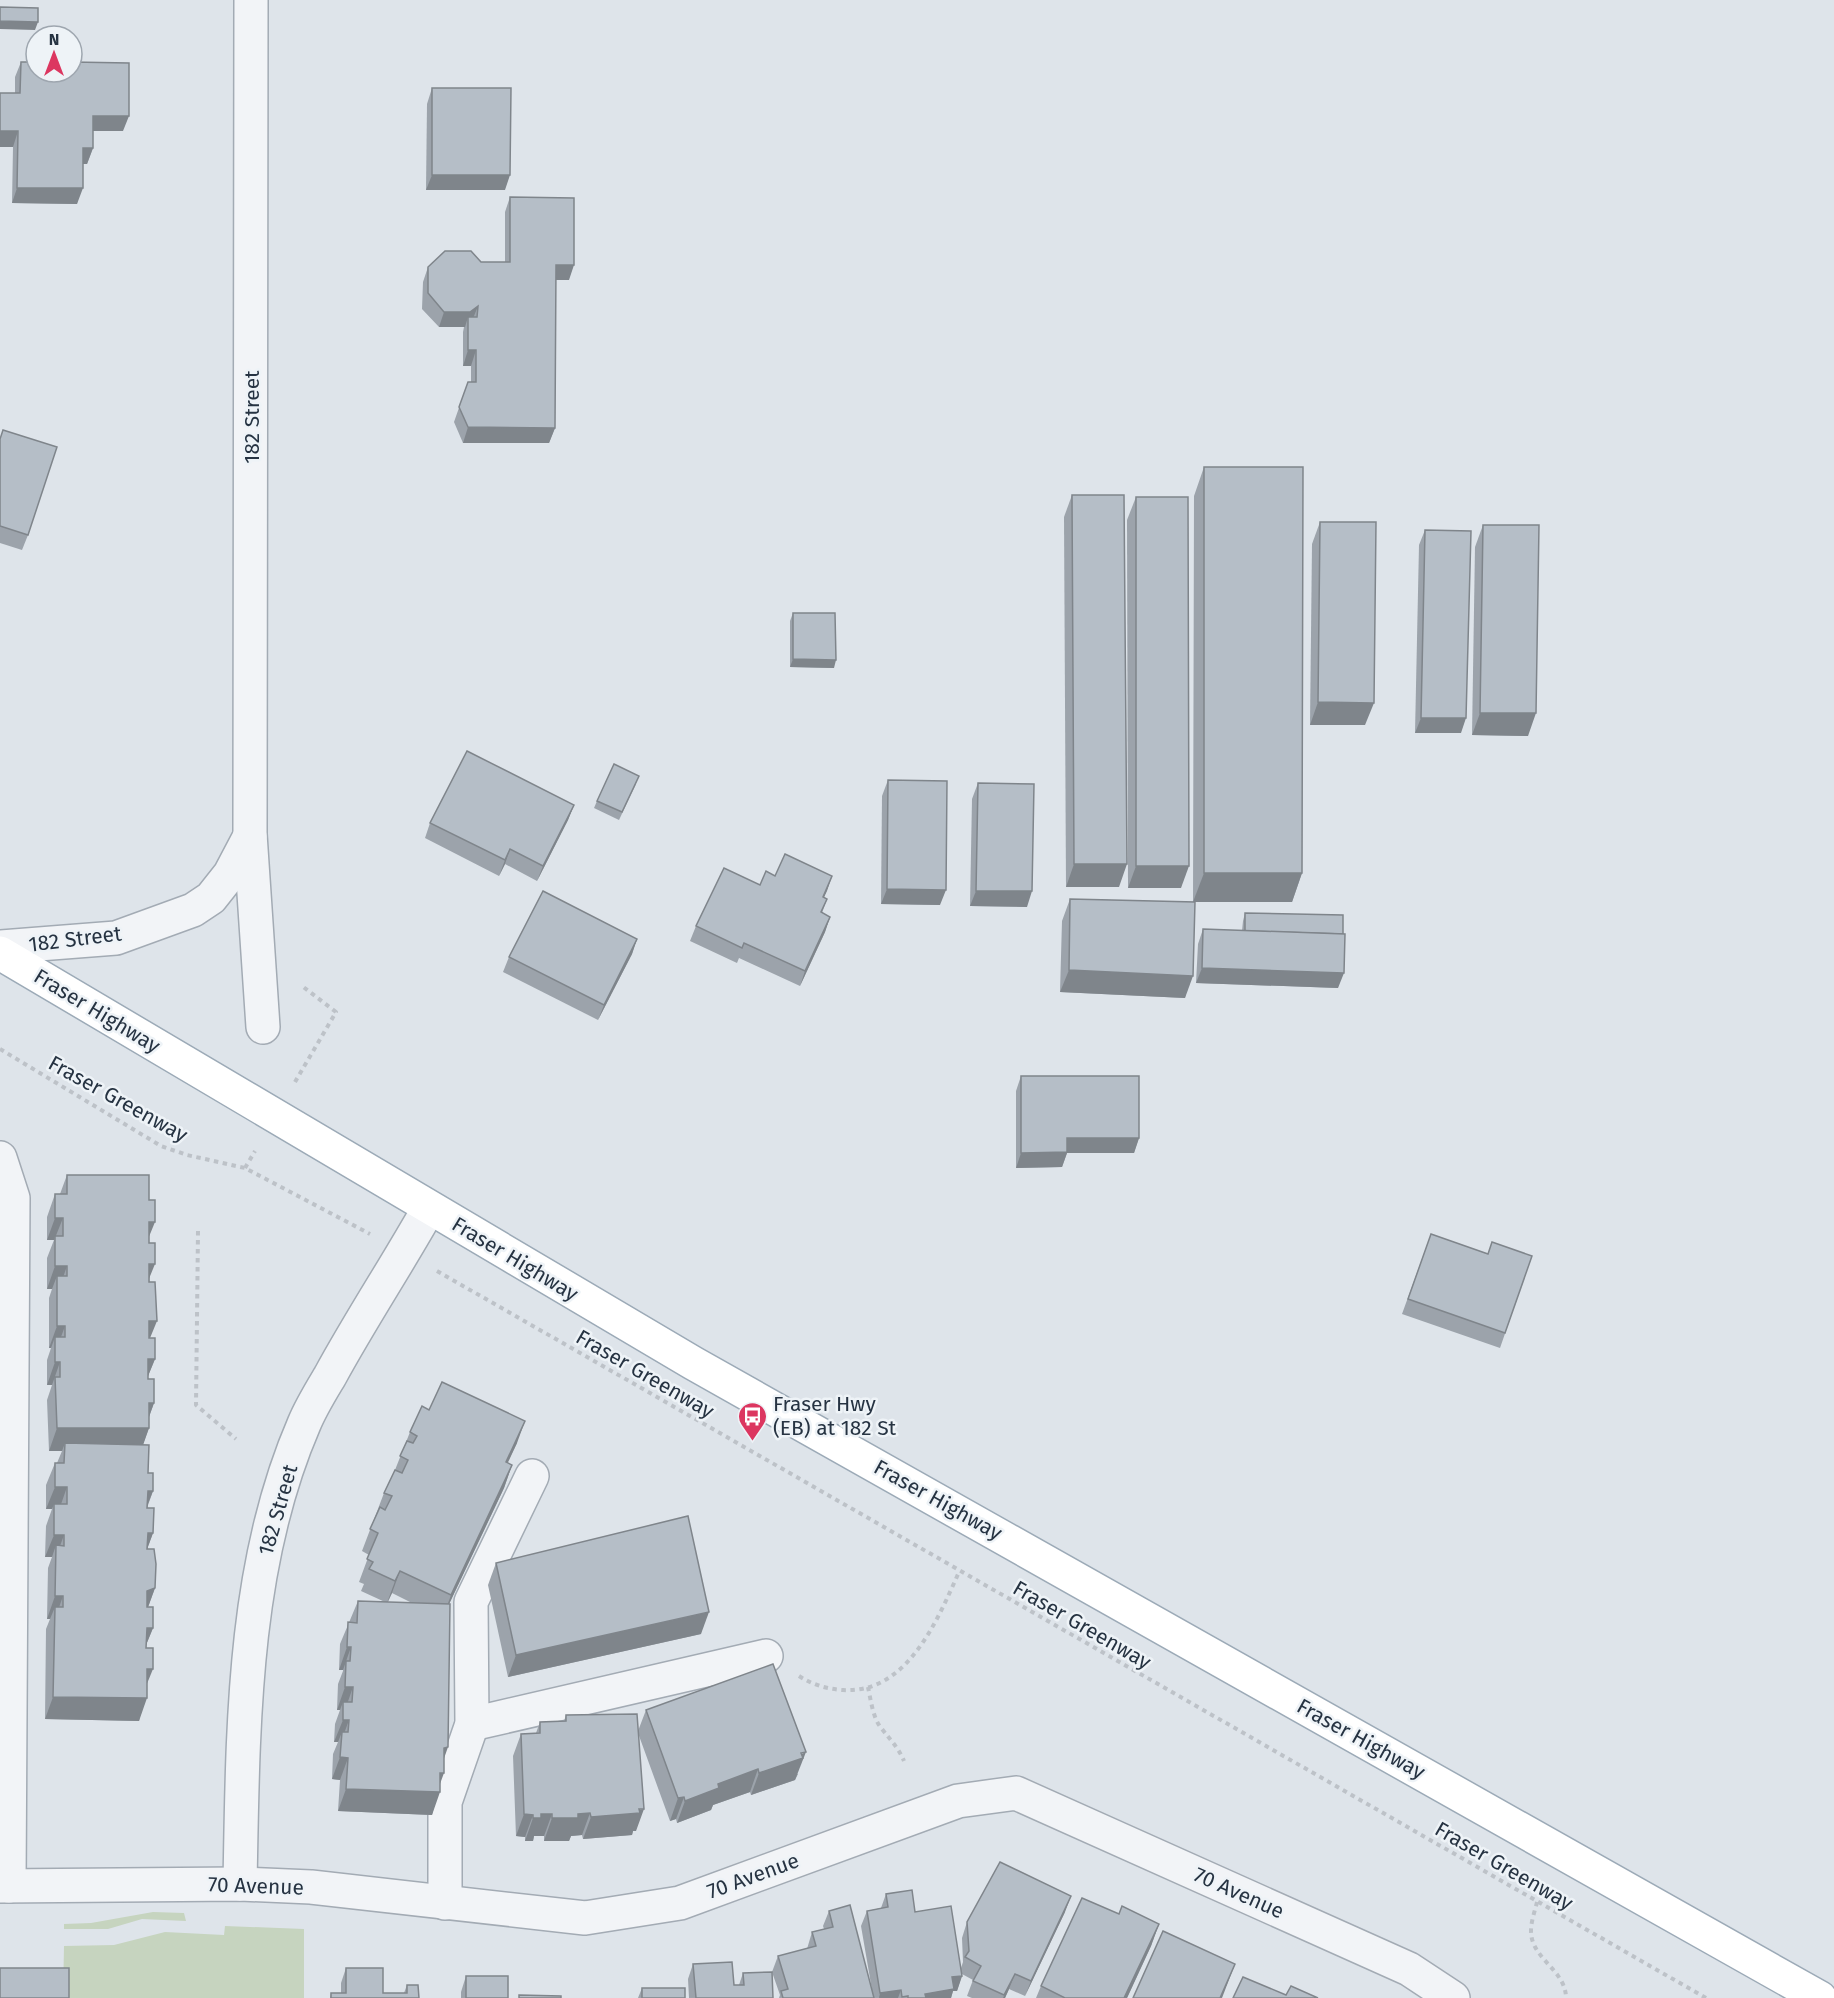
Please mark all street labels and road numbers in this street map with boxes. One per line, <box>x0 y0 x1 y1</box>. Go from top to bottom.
street label: 182 Street <box>239 370 265 464</box>
street label: 182 Street <box>27 920 123 958</box>
street label: Fraser Highway <box>29 963 165 1059</box>
street label: Fraser Greenway <box>44 1050 193 1148</box>
street label: Fraser Highway <box>447 1211 583 1307</box>
street label: Fraser Greenway <box>571 1324 719 1424</box>
street label: Fraser Highway <box>869 1454 1007 1546</box>
street label: 182 Street <box>253 1461 303 1558</box>
street label: Fraser Greenway <box>1008 1575 1156 1675</box>
street label: Fraser Highway <box>1292 1693 1430 1785</box>
street label: Fraser Greenway <box>1430 1816 1578 1916</box>
street label: 70 Avenue <box>703 1847 803 1905</box>
street label: 70 Avenue <box>1190 1862 1288 1924</box>
street label: 70 Avenue <box>208 1871 304 1901</box>

